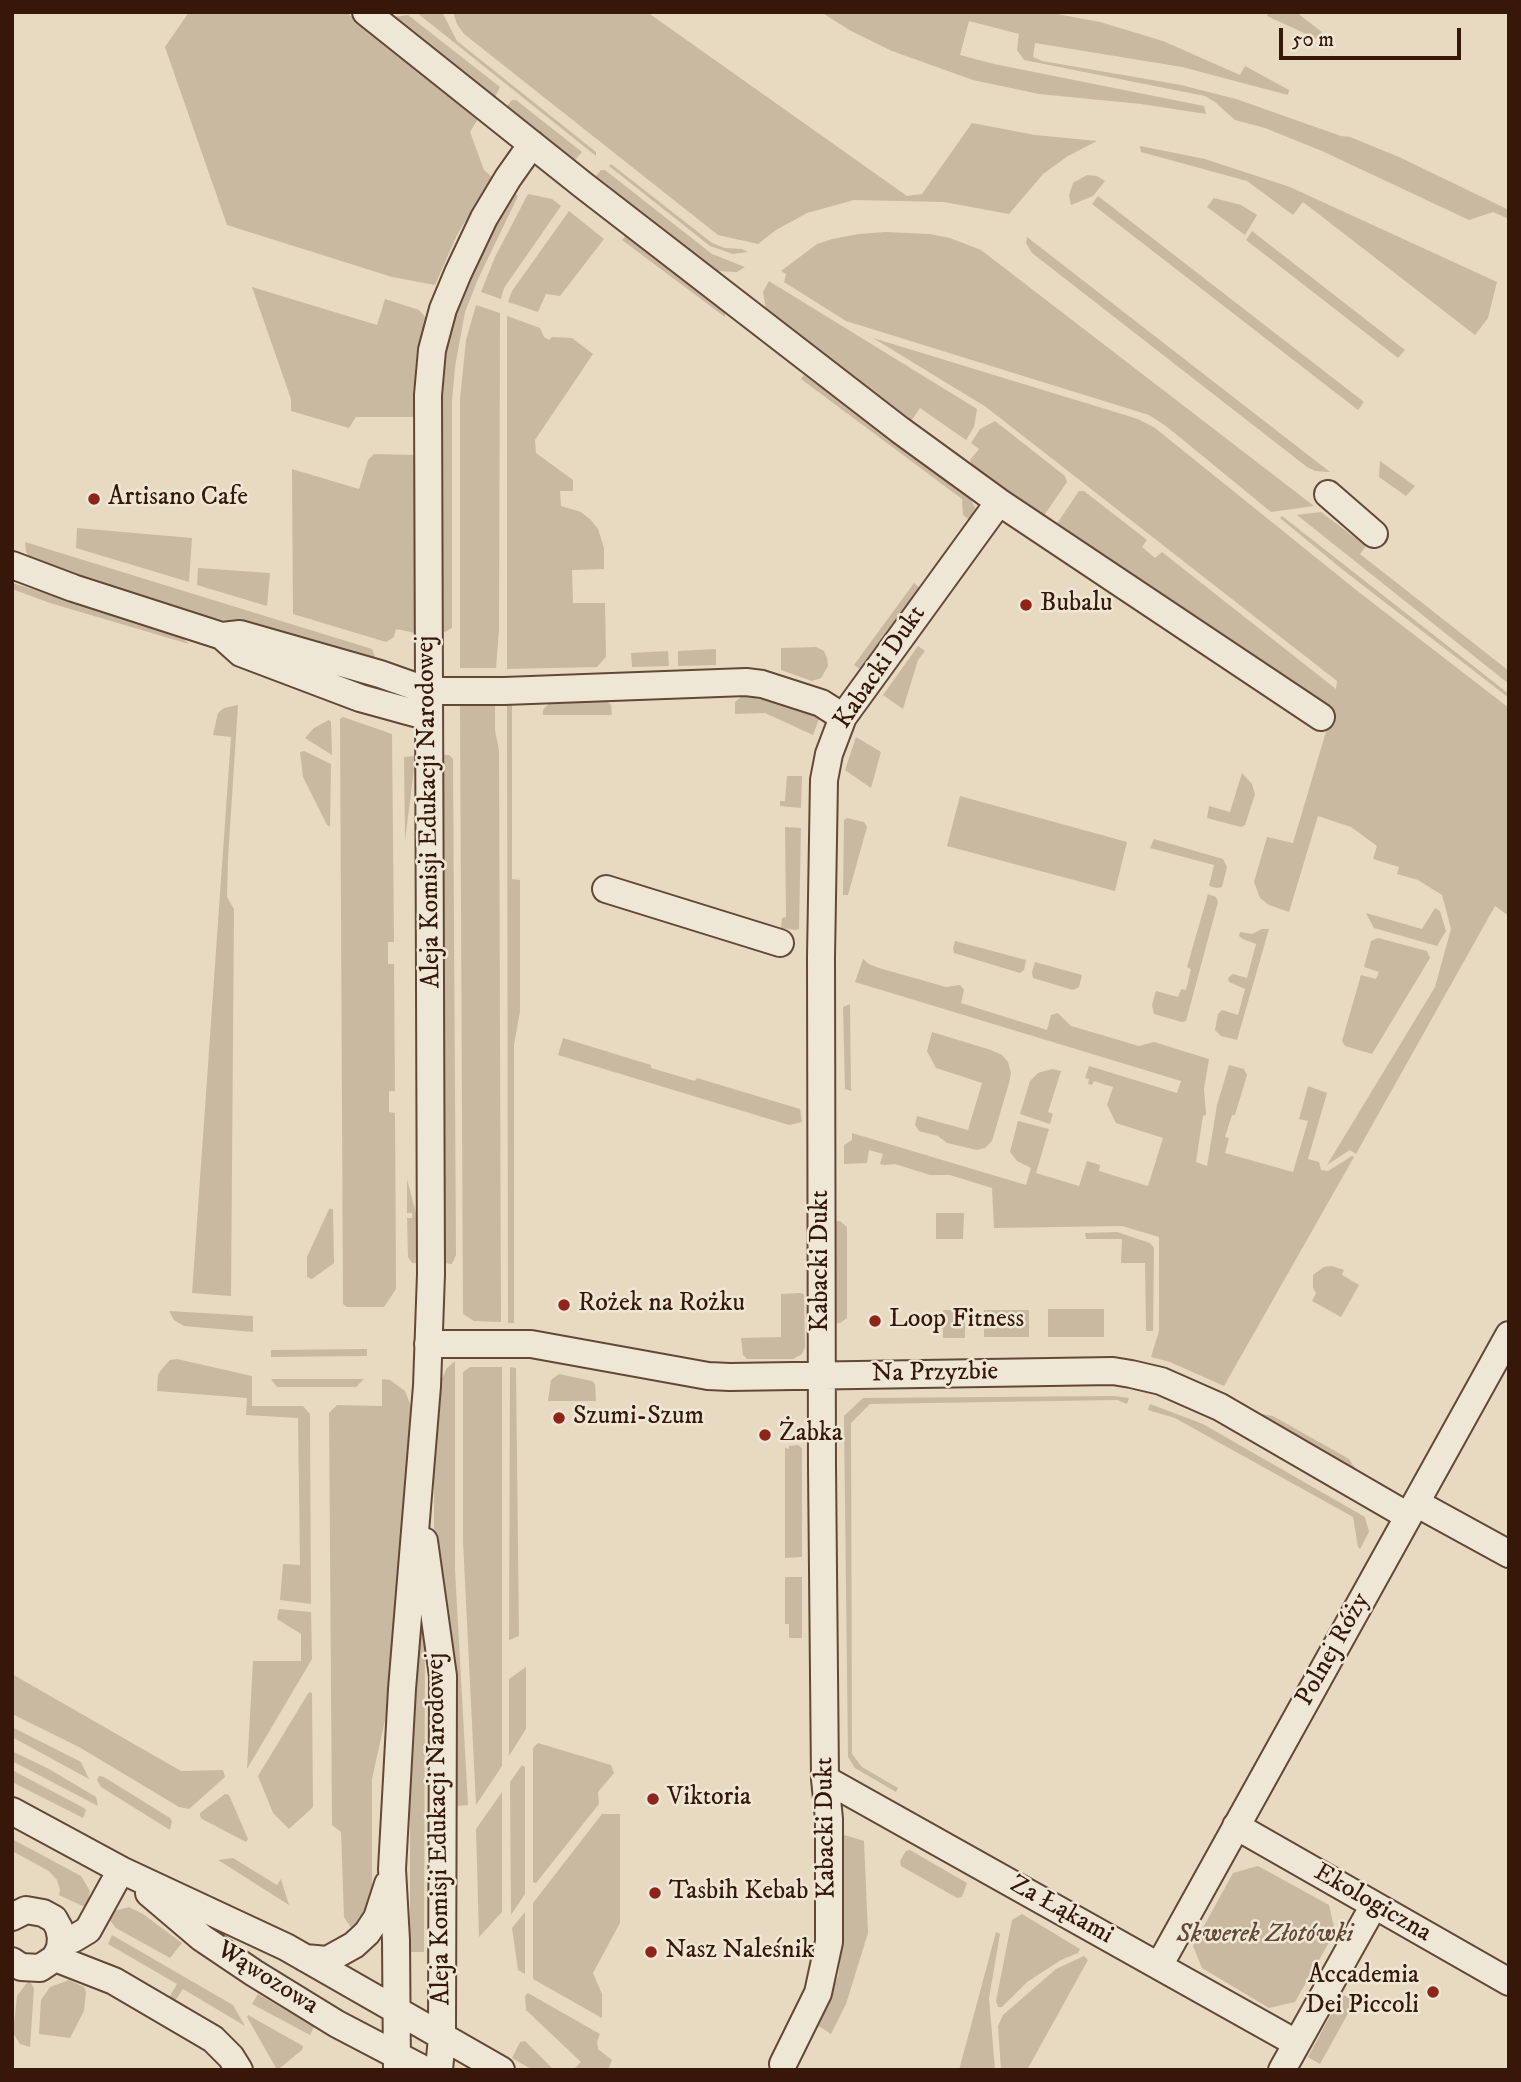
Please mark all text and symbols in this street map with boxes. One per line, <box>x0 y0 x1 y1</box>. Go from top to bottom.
scale bar <box>1283 14 1465 58</box>
text: 50 m <box>1292 27 1334 53</box>
place label: Artisano Cafe <box>108 483 248 515</box>
marker: Artisano Cafe <box>86 491 102 507</box>
place label: Bubalu <box>1040 589 1113 621</box>
marker: Bubalu <box>1018 597 1034 613</box>
street label: Kabacki Dukt <box>828 600 934 736</box>
street label: Aleja Komisji Edukacji Narodowej <box>411 635 449 989</box>
street label: Kabacki Dukt <box>806 1190 838 1332</box>
place label: Rożek na Rożku <box>578 1289 745 1321</box>
marker: Rożek na Rożku <box>556 1297 572 1313</box>
place label: Loop Fitness <box>889 1305 1024 1337</box>
marker: Loop Fitness <box>867 1313 883 1329</box>
street label: Na Przyzbie <box>871 1357 999 1391</box>
place label: Szumi-Szum <box>573 1402 704 1434</box>
marker: Szumi-Szum <box>551 1410 567 1426</box>
place label: Żabka <box>779 1419 843 1451</box>
marker: Żabka <box>757 1427 773 1443</box>
street label: Polnej Róży <box>1290 1588 1378 1712</box>
street label: Aleja Komisji Edukacji Narodowej <box>421 1652 459 2006</box>
street label: Kabacki Dukt <box>810 1757 844 1899</box>
place label: Viktoria <box>667 1783 751 1815</box>
marker: Viktoria <box>645 1791 661 1807</box>
street label: Ekologiczna <box>1308 1858 1436 1950</box>
street label: Za Łąkami <box>1004 1870 1118 1952</box>
place label: Tasbih Kebab <box>669 1877 808 1909</box>
marker: Tasbih Kebab <box>647 1885 663 1901</box>
park label: Skwerek Złotówki <box>1177 1920 1353 1952</box>
street label: Wąwozowa <box>210 1936 324 2022</box>
place label: Nasz Naleśnik <box>665 1936 814 1968</box>
marker: Nasz Naleśnik <box>643 1944 659 1960</box>
place label: Accademia Dei Piccoli <box>1305 1961 1419 2022</box>
marker: Accademia Dei Piccoli <box>1425 1984 1441 2000</box>

